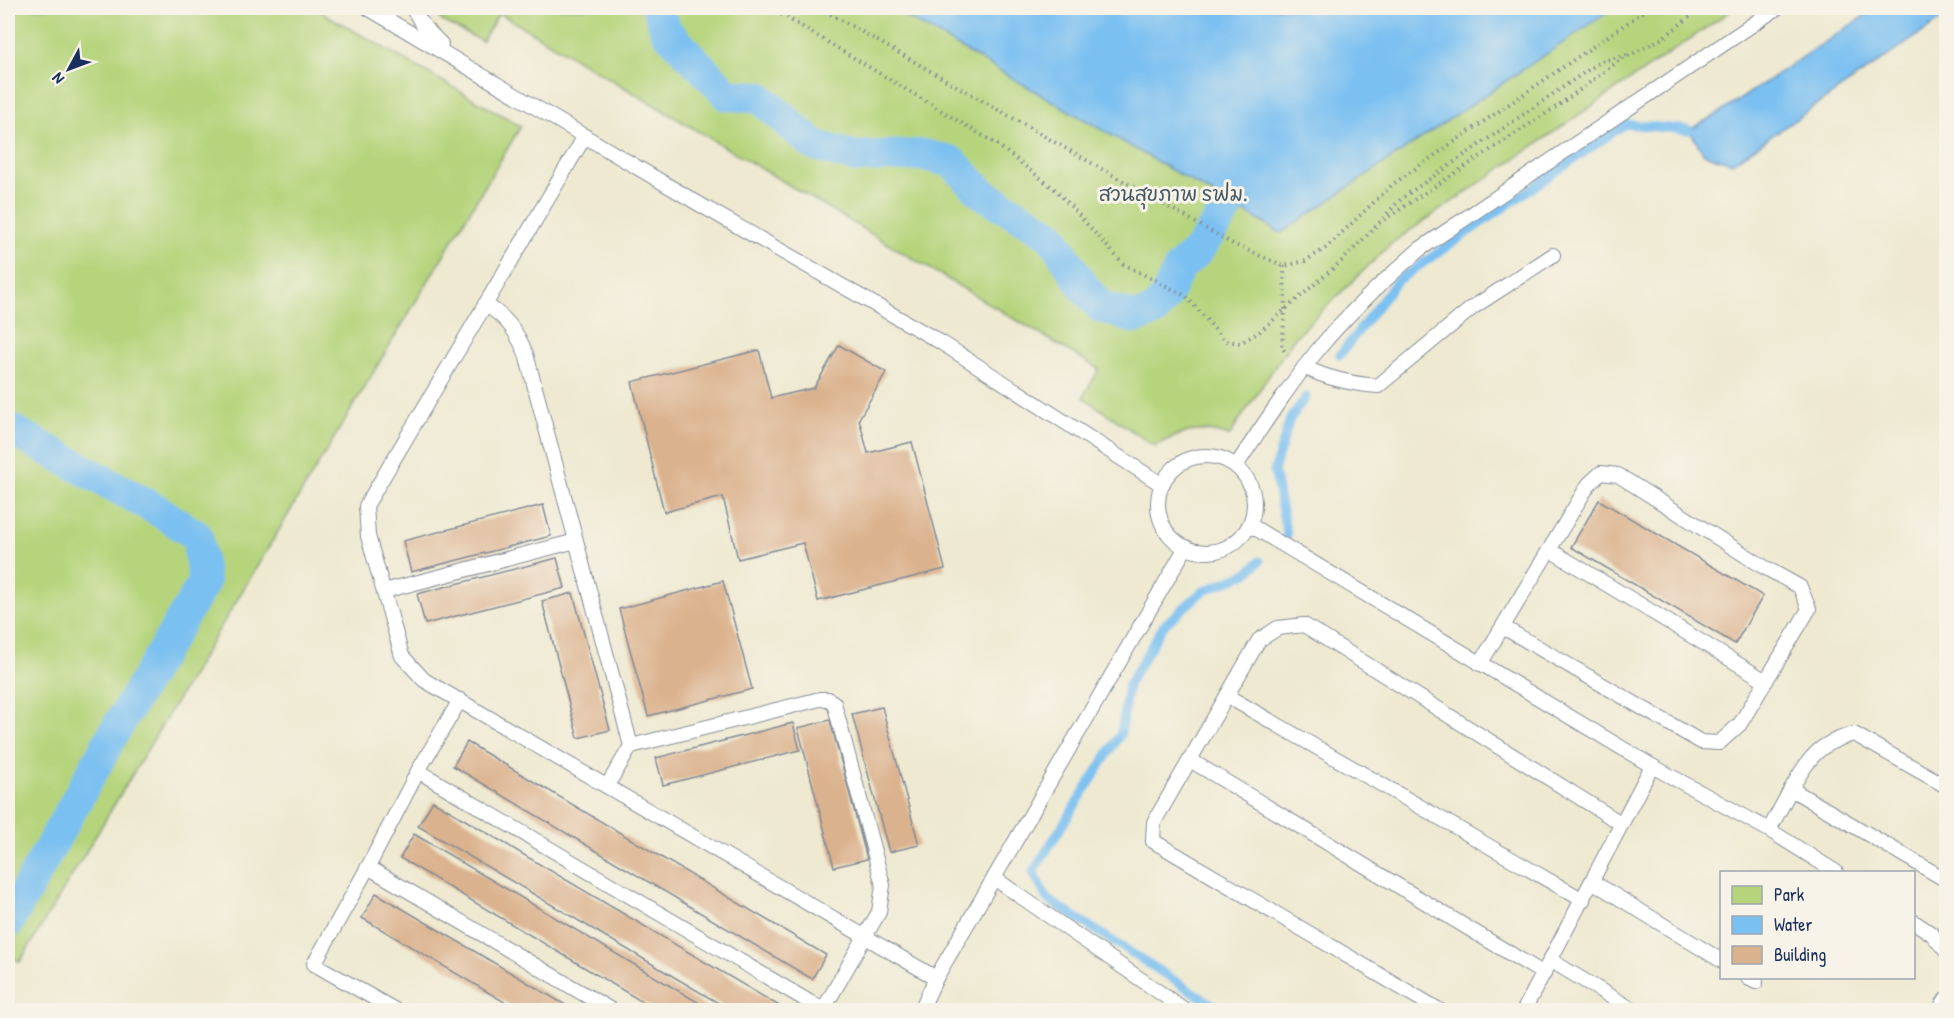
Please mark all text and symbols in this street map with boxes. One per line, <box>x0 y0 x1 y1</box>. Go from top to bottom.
north arrow <box>39 39 99 99</box>
text: N <box>46 68 69 89</box>
park label: สวนสุขภาพ รฟม. <box>1099 180 1247 210</box>
legend <box>1720 871 1915 979</box>
text: Park <box>1774 882 1805 907</box>
text: Water <box>1774 912 1812 937</box>
text: Building <box>1774 942 1826 967</box>

